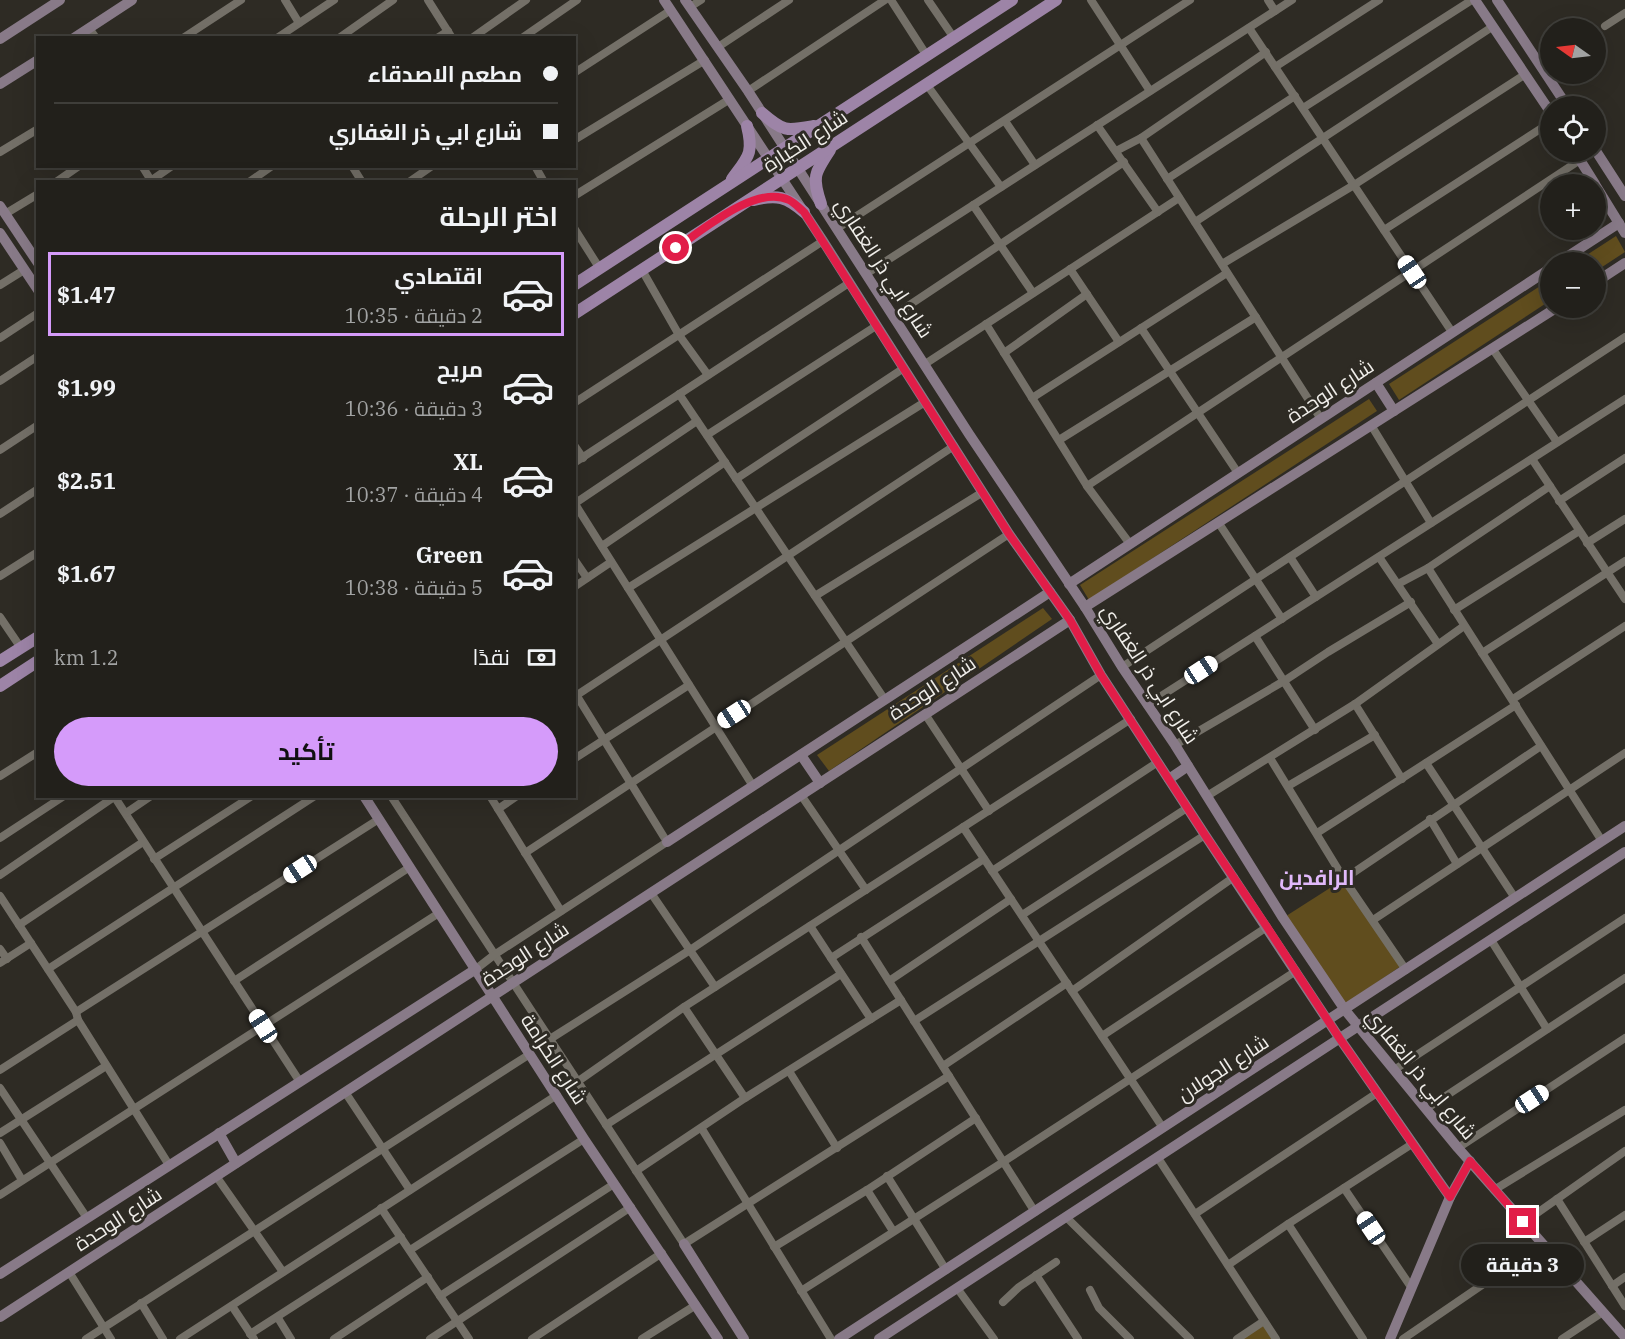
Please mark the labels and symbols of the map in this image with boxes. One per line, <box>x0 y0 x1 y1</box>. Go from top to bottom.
north arrow <box>1540 18 1606 84</box>
street label: شارع الكيارة <box>757 103 853 179</box>
street label: شارع ابي ذر الغفاري <box>827 193 940 344</box>
route start <box>662 234 689 261</box>
car <box>1394 252 1430 292</box>
street label: شارع الوحدة <box>1281 352 1379 430</box>
street label: شارع ابي ذر الغفاري <box>1093 599 1206 750</box>
street label: شارع الوحدة <box>883 649 981 727</box>
car <box>1181 653 1221 687</box>
car <box>714 697 754 731</box>
car <box>280 852 320 886</box>
district label: الرافدين <box>1279 863 1355 891</box>
street label: شارع الوحدة <box>476 915 574 993</box>
street label: شارع ابي ذر الغفاري <box>1358 1002 1483 1147</box>
car <box>246 1006 280 1046</box>
street label: شارع الكرامة <box>514 1008 594 1110</box>
street label: شارع الجولان <box>1172 1028 1274 1108</box>
car <box>1512 1082 1552 1116</box>
street label: شارع الوحدة <box>69 1180 167 1258</box>
car <box>1353 1208 1389 1248</box>
route end <box>1509 1208 1536 1235</box>
callout: 3 دقيقة <box>1462 1243 1585 1285</box>

